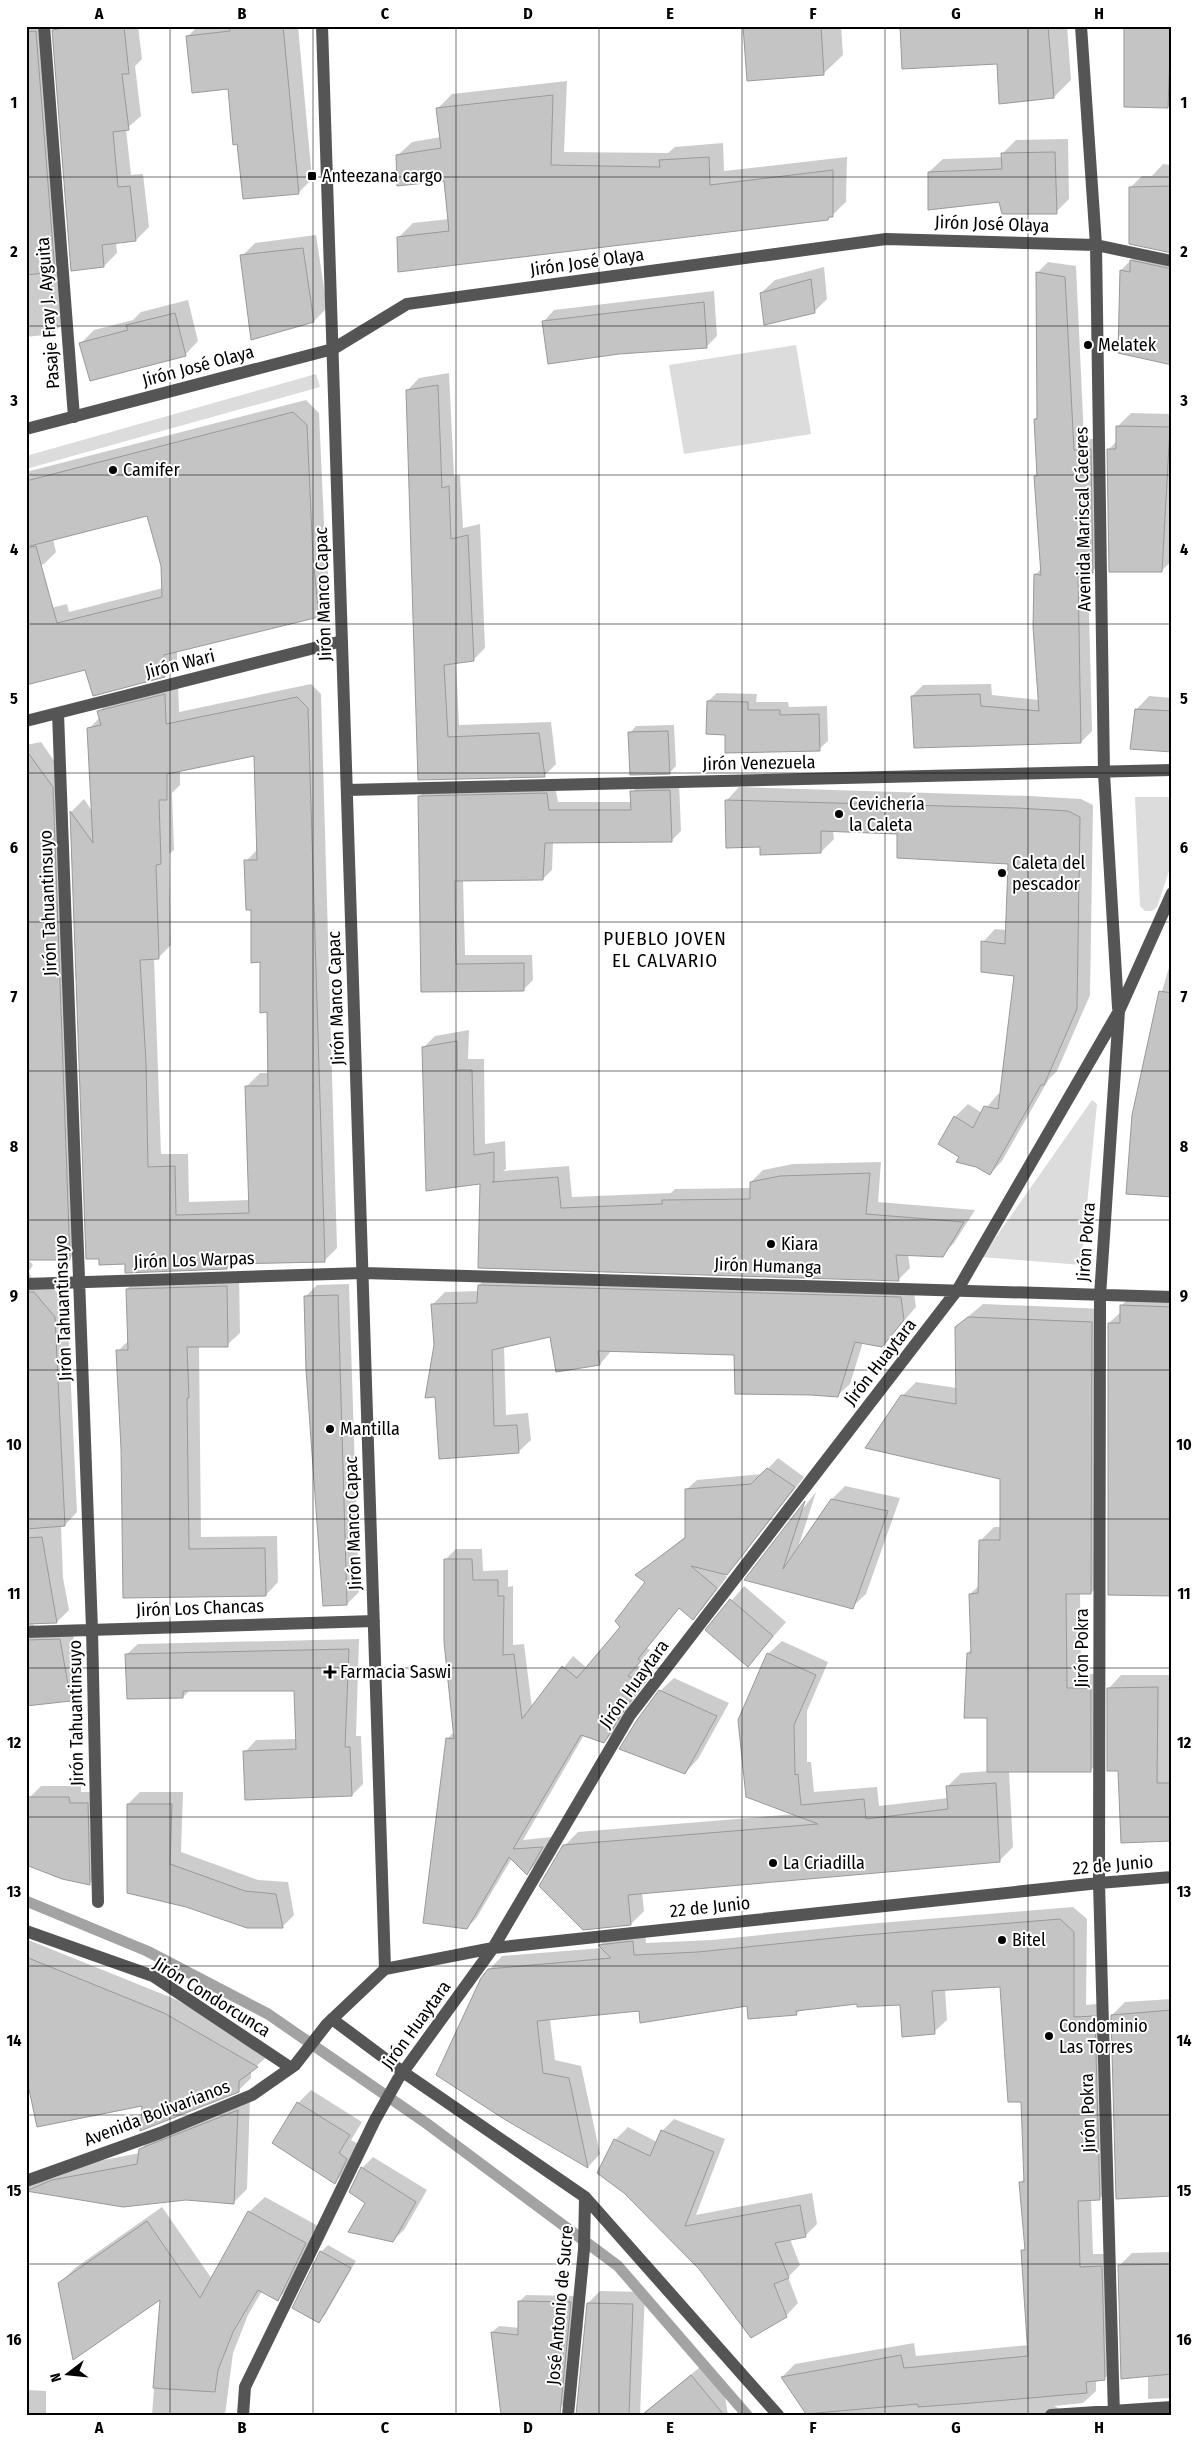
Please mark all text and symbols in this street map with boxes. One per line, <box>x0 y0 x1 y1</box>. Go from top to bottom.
text: A <box>94 4 104 23</box>
text: B <box>238 4 247 23</box>
text: C <box>381 4 390 23</box>
text: D <box>523 4 533 23</box>
text: E <box>666 4 674 23</box>
text: F <box>809 4 817 23</box>
text: G <box>951 4 961 23</box>
text: H <box>1094 4 1104 23</box>
text: 1 <box>11 93 17 112</box>
text: 1 <box>1181 93 1187 112</box>
place label: Anteezana cargo <box>322 165 443 187</box>
marker: Anteezana cargo <box>306 170 318 182</box>
street label: Jirón José Olaya <box>934 211 1050 237</box>
street label: Pasaje Fray J. Ayguita <box>32 236 64 390</box>
text: 2 <box>9 242 18 261</box>
text: 2 <box>1179 242 1188 261</box>
street label: Jirón José Olaya <box>529 243 646 281</box>
place label: Melatek <box>1098 334 1157 356</box>
marker: Melatek <box>1082 339 1094 351</box>
street label: Jirón José Olaya <box>140 340 256 391</box>
text: 3 <box>9 391 18 410</box>
text: 3 <box>1179 391 1188 410</box>
street label: Avenida Mariscal Cáceres <box>1070 426 1096 612</box>
place label: Camifer <box>123 459 180 481</box>
marker: Camifer <box>107 464 119 476</box>
street label: Jirón Manco Capac <box>310 526 336 661</box>
text: 4 <box>10 540 18 559</box>
text: 4 <box>1180 540 1188 559</box>
street label: Jirón Wari <box>143 645 217 683</box>
text: 5 <box>10 689 18 708</box>
text: 5 <box>1180 689 1188 708</box>
street label: Jirón Venezuela <box>702 751 816 775</box>
place label: Cevichería la Caleta <box>849 793 925 836</box>
marker: Cevichería la Caleta <box>833 808 845 820</box>
street label: Jirón Tahuantinsuyo <box>34 830 62 976</box>
text: 6 <box>10 838 18 857</box>
text: 6 <box>1180 838 1188 857</box>
place label: Caleta del pescador <box>1012 852 1086 895</box>
marker: Caleta del pescador <box>996 867 1008 879</box>
district label: PUEBLO JOVEN EL CALVARIO <box>603 927 727 972</box>
street label: Jirón Manco Capac <box>323 930 349 1065</box>
text: 7 <box>11 987 18 1006</box>
text: 7 <box>1181 987 1188 1006</box>
text: 8 <box>10 1137 19 1156</box>
text: 8 <box>1180 1137 1189 1156</box>
street label: Jirón Pokra <box>1072 1201 1100 1283</box>
place label: Kiara <box>781 1233 819 1255</box>
street label: Jirón Tahuantinsuyo <box>49 1235 77 1381</box>
marker: Kiara <box>765 1238 777 1250</box>
street label: Jirón Los Warpas <box>133 1247 255 1273</box>
street label: Jirón Humanga <box>714 1253 822 1279</box>
text: 9 <box>10 1286 18 1305</box>
text: 9 <box>1180 1286 1188 1305</box>
street label: Jirón Huaytara <box>839 1314 921 1410</box>
place label: Mantilla <box>340 1418 400 1440</box>
marker: Mantilla <box>324 1423 336 1435</box>
text: 10 <box>6 1435 22 1454</box>
text: 10 <box>1176 1435 1192 1454</box>
street label: Jirón Manco Capac <box>340 1455 366 1590</box>
text: 11 <box>7 1584 21 1603</box>
text: 11 <box>1177 1584 1191 1603</box>
street label: Jirón Los Chancas <box>136 1595 265 1621</box>
street label: Jirón Pokra <box>1071 1608 1093 1688</box>
street label: Jirón Huaytara <box>594 1635 674 1733</box>
street label: Jirón Tahuantinsuyo <box>64 1640 88 1786</box>
place label: Farmacia Saswi <box>340 1661 451 1683</box>
marker: Farmacia Saswi <box>324 1666 336 1678</box>
text: 12 <box>7 1733 22 1752</box>
text: 12 <box>1177 1733 1192 1752</box>
street label: 22 de Junio <box>1072 1851 1154 1879</box>
place label: La Criadilla <box>783 1852 865 1874</box>
marker: La Criadilla <box>767 1857 779 1869</box>
text: 13 <box>7 1882 22 1901</box>
text: 13 <box>1177 1882 1192 1901</box>
street label: 22 de Junio <box>669 1892 751 1922</box>
place label: Bitel <box>1012 1929 1046 1951</box>
marker: Bitel <box>996 1934 1008 1946</box>
street label: Jirón Condorcunca <box>149 1952 275 2042</box>
street label: Jirón Huaytara <box>376 1976 456 2074</box>
place label: Condominio Las Torres <box>1059 2015 1148 2058</box>
marker: Condominio Las Torres <box>1043 2030 1055 2042</box>
text: 14 <box>7 2031 22 2050</box>
text: 14 <box>1177 2031 1192 2050</box>
street label: Jirón Pokra <box>1076 2073 1100 2153</box>
street label: Avenida Bolivarianos <box>81 2075 233 2151</box>
text: 15 <box>7 2181 21 2200</box>
text: 15 <box>1177 2181 1191 2200</box>
street label: José Antonio de Sucre <box>542 2224 578 2386</box>
text: 16 <box>6 2330 22 2349</box>
text: 16 <box>1176 2330 1192 2349</box>
north arrow <box>42 2348 92 2398</box>
text: N <box>47 2371 65 2384</box>
text: A <box>94 2418 104 2437</box>
text: B <box>238 2418 247 2437</box>
text: C <box>381 2418 390 2437</box>
text: D <box>523 2418 533 2437</box>
text: E <box>666 2418 674 2437</box>
text: F <box>809 2418 817 2437</box>
text: G <box>951 2418 961 2437</box>
text: H <box>1094 2418 1104 2437</box>

